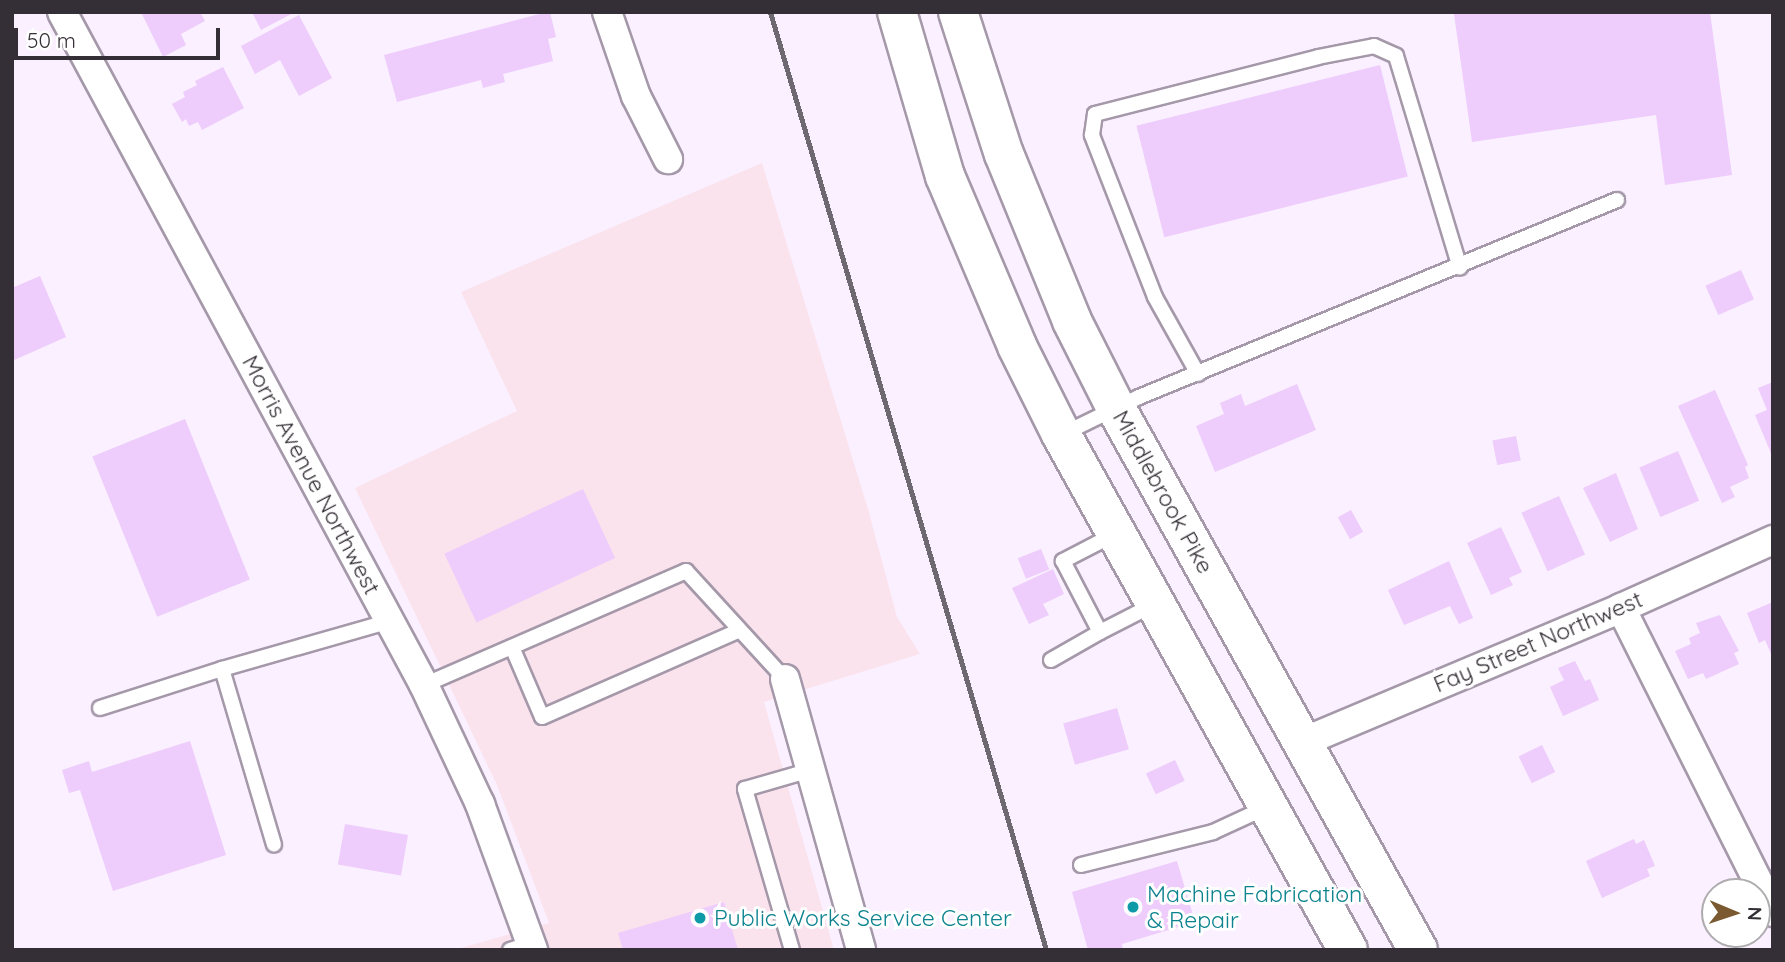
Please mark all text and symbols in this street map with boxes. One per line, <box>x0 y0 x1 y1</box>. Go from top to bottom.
scale bar <box>18 14 224 58</box>
text: 50 m <box>27 27 76 53</box>
street label: Morris Avenue Northwest <box>236 351 386 599</box>
street label: Middlebrook Pike <box>1107 406 1219 578</box>
street label: Fay Street Northwest <box>1429 585 1647 699</box>
north arrow <box>1701 878 1771 948</box>
place label: Machine Fabrication & Repair <box>1147 880 1362 934</box>
marker: Machine Fabrication & Repair <box>1125 899 1141 915</box>
place label: Public Works Service Center <box>714 904 1012 932</box>
text: N <box>1743 906 1767 921</box>
marker: Public Works Service Center <box>692 910 708 926</box>

